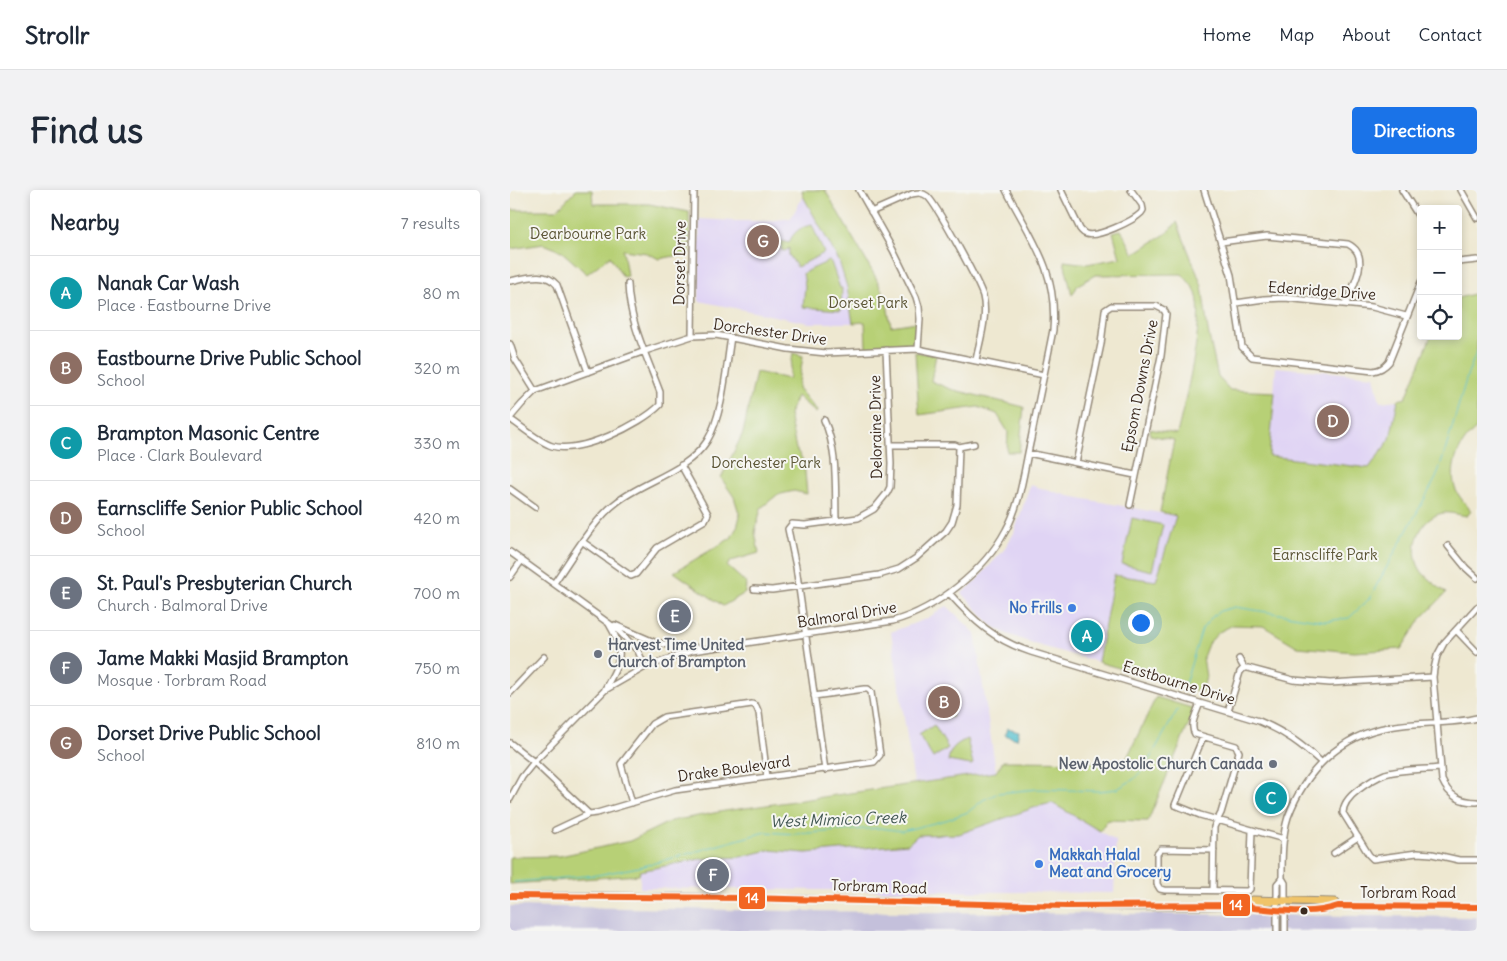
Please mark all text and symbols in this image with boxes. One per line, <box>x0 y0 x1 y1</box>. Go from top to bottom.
text: Strollr <box>25 20 90 50</box>
text: Home <box>1203 23 1251 46</box>
text: Map <box>1279 23 1314 46</box>
text: About <box>1342 23 1390 46</box>
text: Contact <box>1418 23 1482 46</box>
button: Directions <box>1352 107 1477 154</box>
text: Find us <box>30 108 143 152</box>
map controls <box>1417 205 1462 340</box>
button: + <box>1417 205 1462 250</box>
text: Nearby <box>50 209 120 236</box>
text: 7 results <box>401 213 460 233</box>
street label: Dorset Drive <box>669 221 690 305</box>
pin: G <box>747 222 779 260</box>
park label: Dearbourne Park <box>530 224 647 243</box>
button: − <box>1417 250 1462 295</box>
text: Nanak Car Wash <box>97 271 239 295</box>
street label: Edenridge Drive <box>1268 277 1377 304</box>
text: A <box>61 283 71 303</box>
text: 80 m <box>422 283 460 303</box>
park label: Dorset Park <box>828 293 908 312</box>
text: Place · Eastbourne Drive <box>97 295 271 315</box>
button: locate <box>1417 295 1462 340</box>
street label: Dorchester Drive <box>712 314 828 349</box>
street label: Epsom Downs Drive <box>1117 318 1162 454</box>
text: Eastbourne Drive Public School <box>97 346 362 370</box>
text: B <box>61 358 71 378</box>
text: 320 m <box>414 358 460 378</box>
text: School <box>97 370 145 390</box>
street label: Deloraine Drive <box>865 375 886 479</box>
pin: D <box>1317 402 1349 440</box>
text: Brampton Masonic Centre <box>97 421 320 445</box>
text: C <box>61 433 71 453</box>
text: 330 m <box>413 433 460 453</box>
text: Place · Clark Boulevard <box>97 445 262 465</box>
park label: Dorchester Park <box>711 453 821 472</box>
text: Earnscliffe Senior Public School <box>97 496 363 520</box>
text: D <box>60 508 72 528</box>
text: 420 m <box>414 508 460 528</box>
text: School <box>97 520 145 540</box>
park label: Earnscliffe Park <box>1272 545 1378 564</box>
text: St. Paul's Presbyterian Church <box>97 571 352 595</box>
text: E <box>61 583 71 603</box>
text: 700 m <box>413 583 460 603</box>
text: Church · Balmoral Drive <box>97 595 268 615</box>
pin: E <box>659 597 691 635</box>
street label: Balmoral Drive <box>796 597 898 632</box>
place label: No Frills <box>1009 598 1062 617</box>
marker: No Frills <box>1066 602 1078 614</box>
your location <box>1128 610 1154 636</box>
pin: A <box>1071 617 1103 655</box>
place label: Harvest Time United Church of Brampton <box>608 635 746 672</box>
text: Jame Makki Masjid Brampton <box>97 646 348 670</box>
marker: Harvest Time United Church of Brampton <box>592 648 604 660</box>
street label: Eastbourne Drive <box>1121 656 1238 709</box>
text: F <box>61 658 71 678</box>
text: 750 m <box>415 658 460 678</box>
text: Mosque · Torbram Road <box>97 670 267 690</box>
pin: B <box>928 683 960 721</box>
text: Dorset Drive Public School <box>97 721 321 745</box>
text: G <box>60 733 72 753</box>
text: 810 m <box>416 733 460 753</box>
text: School <box>97 745 145 765</box>
street label: Drake Boulevard <box>676 751 792 786</box>
place label: New Apostolic Church Canada <box>1059 754 1263 774</box>
marker: New Apostolic Church Canada <box>1267 758 1279 770</box>
pin: C <box>1255 779 1287 817</box>
water label: West Mimico Creek <box>770 807 908 831</box>
place label: Makkah Halal Meat and Grocery <box>1049 845 1171 882</box>
pin: F <box>697 856 729 894</box>
marker: Makkah Halal Meat and Grocery <box>1033 858 1045 870</box>
street label: Torbram Road <box>831 875 928 898</box>
street label: Torbram Road <box>1360 883 1456 902</box>
line badge: 14 <box>738 886 766 910</box>
text: 14 <box>745 889 759 907</box>
line badge: 14 <box>1222 893 1251 917</box>
text: 14 <box>1229 896 1243 914</box>
unlabelled marker <box>1299 906 1309 916</box>

